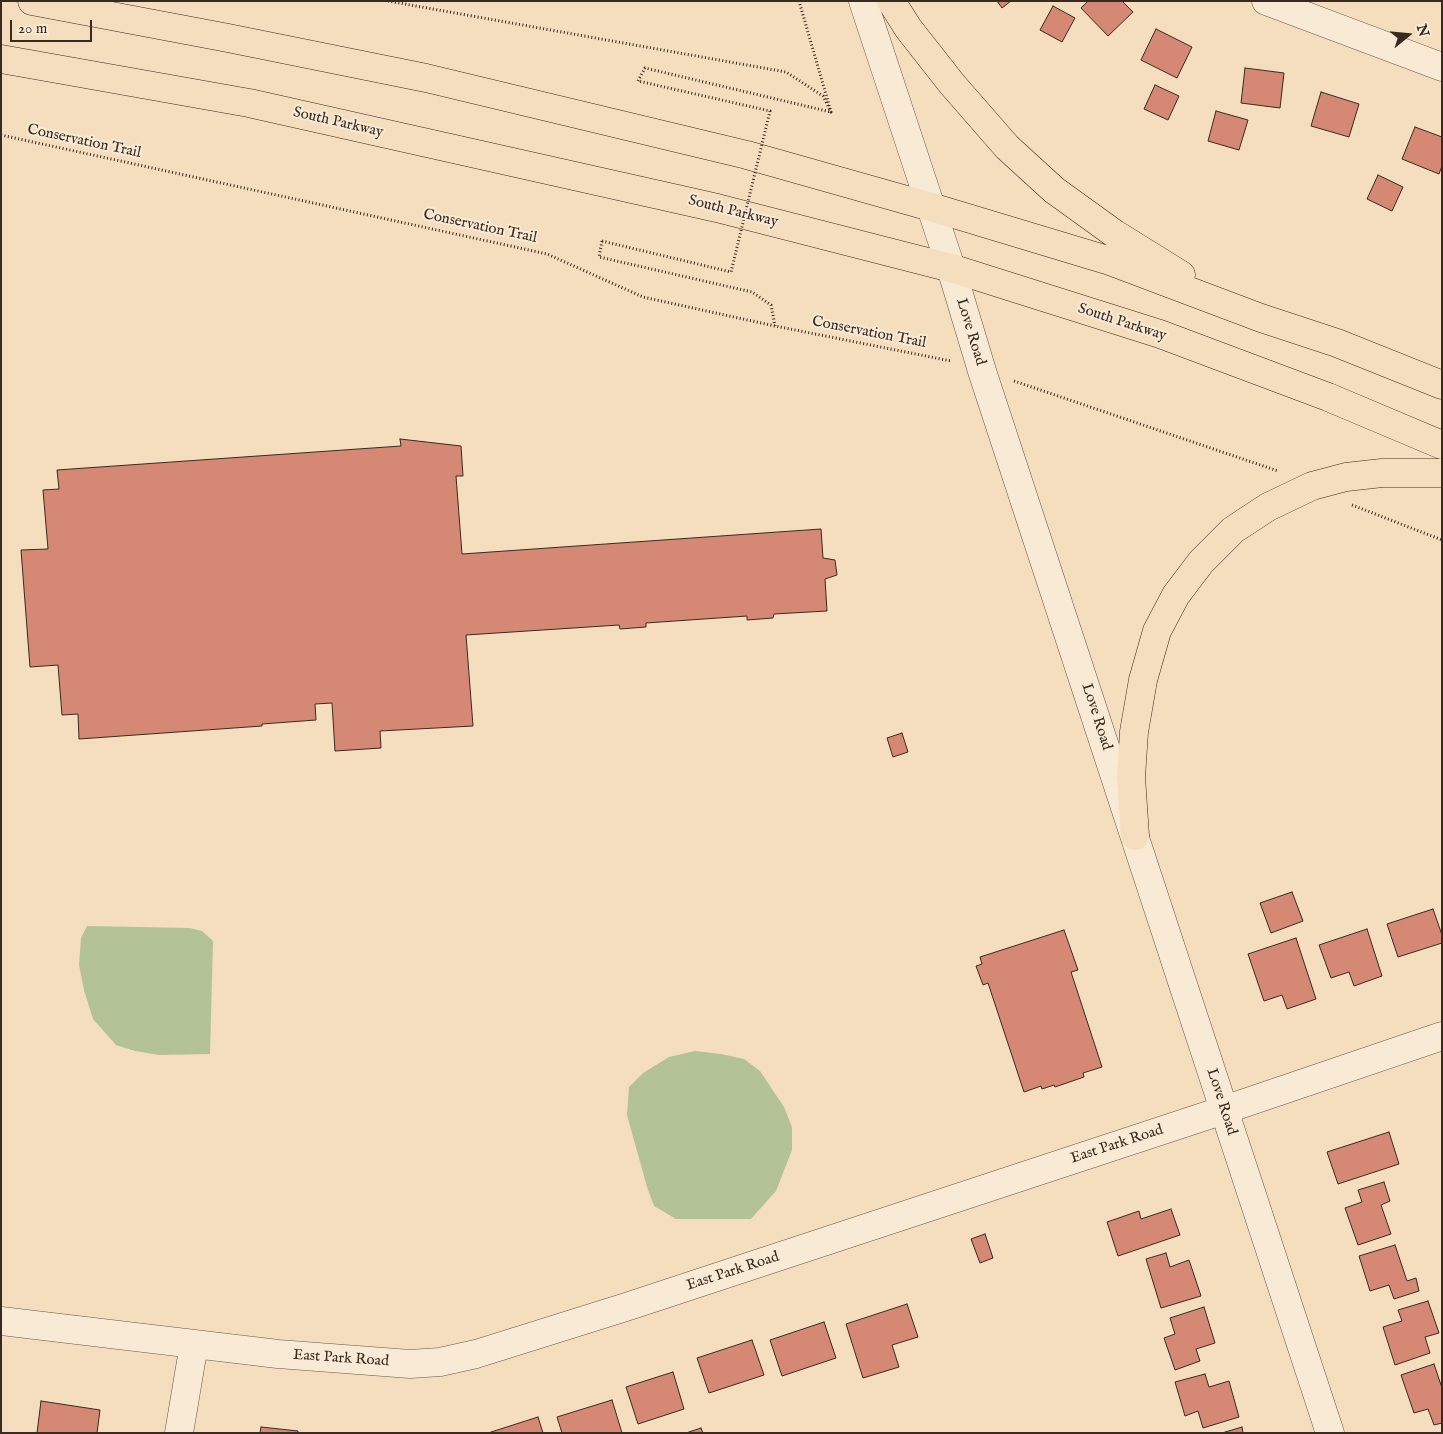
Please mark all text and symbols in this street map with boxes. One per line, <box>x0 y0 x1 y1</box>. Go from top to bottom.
scale bar <box>12 10 95 42</box>
north arrow <box>1383 10 1433 60</box>
text: 20 m <box>18 19 47 38</box>
text: N <box>1412 22 1433 39</box>
street label: South Parkway <box>291 104 385 142</box>
street label: Conservation Trail <box>26 121 142 163</box>
street label: South Parkway <box>686 192 780 232</box>
street label: Conservation Trail <box>422 206 538 248</box>
street label: Love Road <box>951 296 989 368</box>
street label: South Parkway <box>1076 300 1168 346</box>
street label: Conservation Trail <box>810 313 928 353</box>
street label: Love Road <box>1077 681 1115 753</box>
street label: Love Road <box>1202 1066 1240 1138</box>
street label: East Park Road <box>1068 1122 1166 1168</box>
street label: East Park Road <box>684 1249 782 1295</box>
street label: East Park Road <box>292 1347 390 1371</box>

